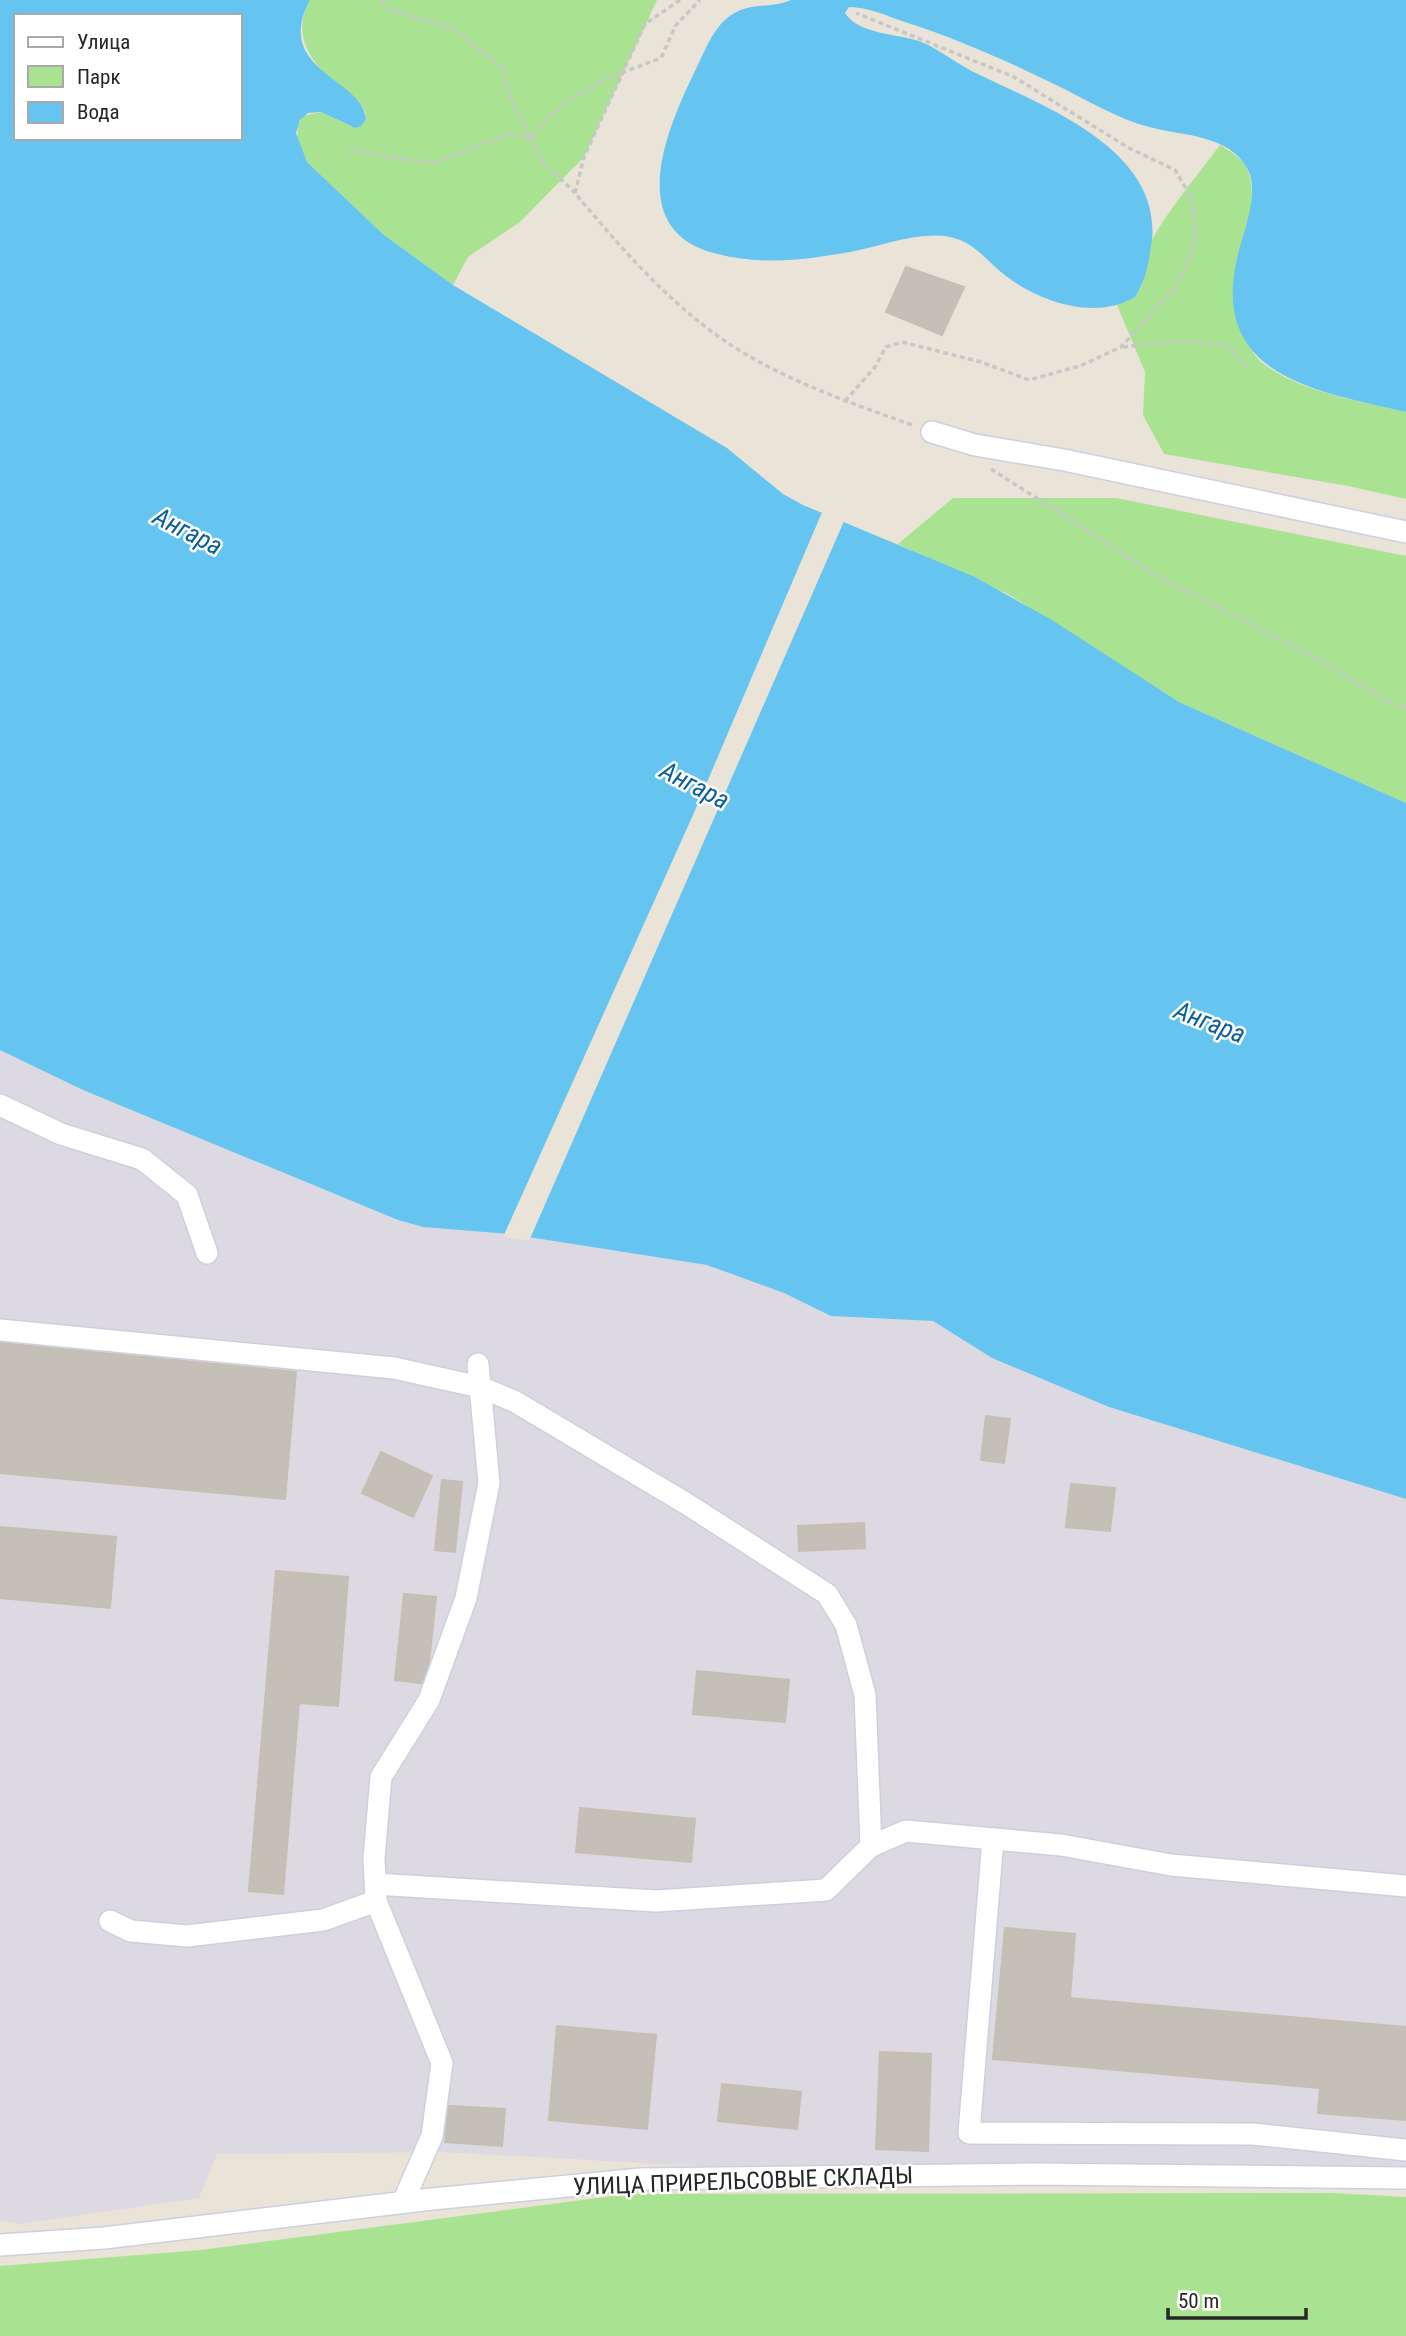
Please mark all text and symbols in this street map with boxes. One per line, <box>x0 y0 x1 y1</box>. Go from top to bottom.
legend <box>14 14 242 140</box>
text: Улица <box>77 30 130 54</box>
text: Парк <box>77 65 121 89</box>
text: Вода <box>77 100 120 124</box>
water label: Ангара <box>148 501 227 561</box>
water label: Ангара <box>655 755 734 815</box>
water label: Ангара <box>1169 994 1250 1049</box>
street label: УЛИЦА ПРИРЕЛЬСОВЫЕ СКЛАДЫ <box>573 2161 913 2201</box>
scale bar <box>1168 2276 1306 2320</box>
text: 50 m <box>1178 2289 1219 2313</box>

